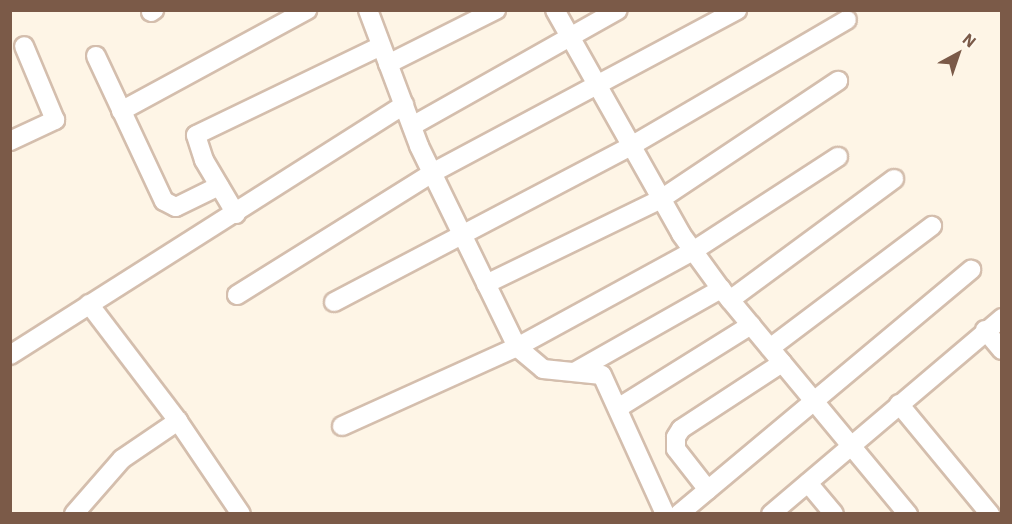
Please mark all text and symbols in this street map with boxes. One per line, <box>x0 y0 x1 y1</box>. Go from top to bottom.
north arrow <box>928 24 988 84</box>
text: N <box>959 29 980 52</box>

